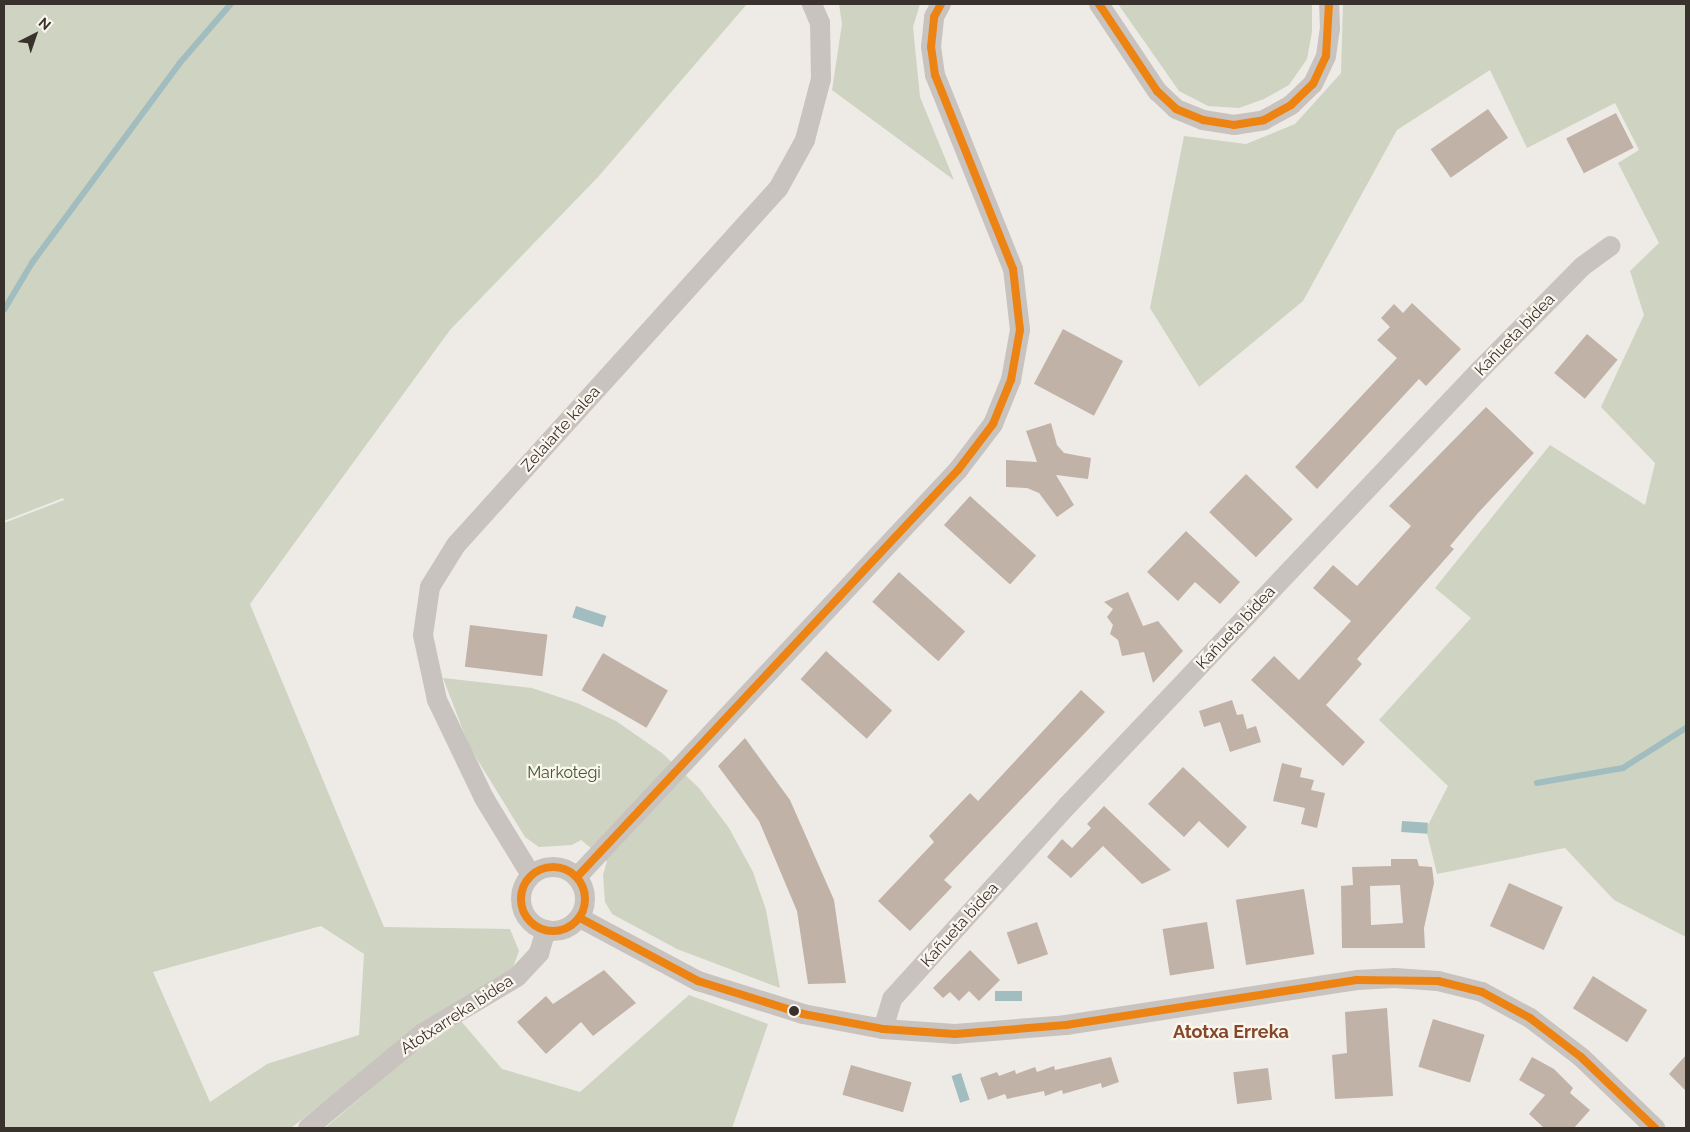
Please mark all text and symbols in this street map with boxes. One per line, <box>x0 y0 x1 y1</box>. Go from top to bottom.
north arrow <box>10 10 60 60</box>
text: N <box>36 14 54 33</box>
street label: Kañueta bidea <box>1471 290 1559 380</box>
street label: Zelaiarte kalea <box>518 382 604 476</box>
street label: Kañueta bidea <box>1193 582 1279 674</box>
park label: Markotegi <box>527 763 601 783</box>
street label: Kañueta bidea <box>917 879 1003 971</box>
street label: Atotxarreka bidea <box>397 971 517 1059</box>
unlabelled marker <box>789 1006 799 1016</box>
district label: Atotxa Erreka <box>1173 1021 1289 1043</box>

